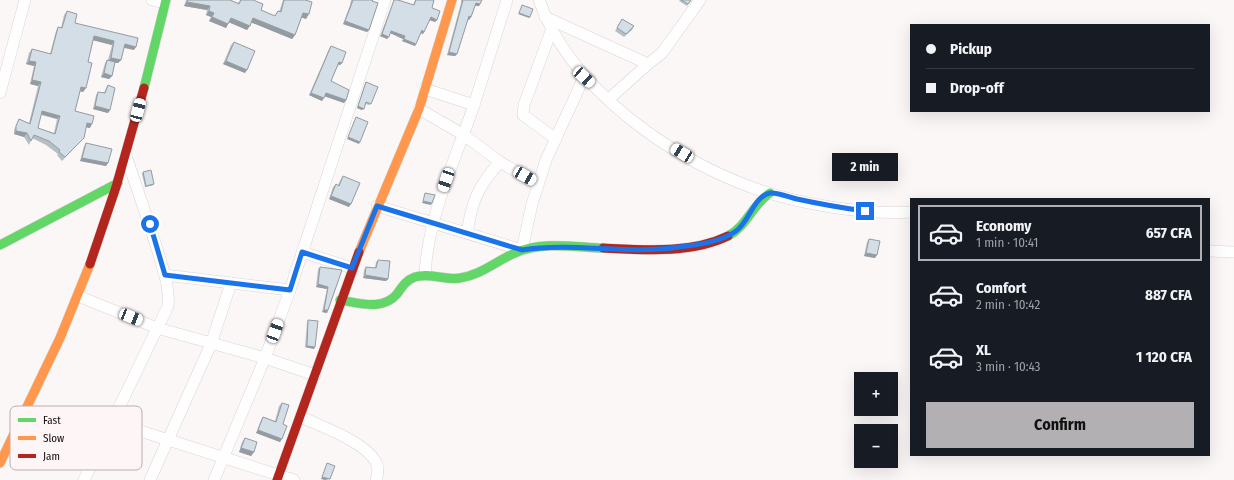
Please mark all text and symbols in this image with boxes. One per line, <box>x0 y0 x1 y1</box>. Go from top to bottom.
text: Pickup <box>950 40 992 58</box>
car <box>571 65 597 89</box>
text: Drop-off <box>950 79 1004 97</box>
car <box>129 97 147 123</box>
car <box>669 142 695 164</box>
callout: 2 min <box>832 153 898 181</box>
text: 2 min <box>851 159 879 174</box>
car <box>512 165 538 187</box>
car <box>436 167 456 193</box>
route end <box>856 202 874 220</box>
route start <box>141 215 159 233</box>
icon: car <box>928 215 964 251</box>
text: Economy <box>976 217 1031 235</box>
text: 657 CFA <box>1146 224 1192 242</box>
text: 1 min · 10:41 <box>976 235 1038 250</box>
icon: car <box>928 277 964 313</box>
text: Comfort <box>976 279 1027 297</box>
text: 887 CFA <box>1145 286 1192 304</box>
text: 2 min · 10:42 <box>976 297 1040 312</box>
car <box>118 307 144 327</box>
car <box>265 318 285 344</box>
icon: car <box>928 339 964 375</box>
text: XL <box>976 341 991 359</box>
text: 1 120 CFA <box>1136 348 1192 366</box>
text: 3 min · 10:43 <box>976 359 1040 374</box>
map controls <box>854 372 898 468</box>
button: + <box>854 372 898 416</box>
button: Confirm <box>926 402 1194 448</box>
legend <box>10 406 142 470</box>
text: Fast <box>43 414 61 427</box>
button: − <box>854 424 898 468</box>
text: Slow <box>43 432 64 445</box>
text: Jam <box>43 450 60 463</box>

